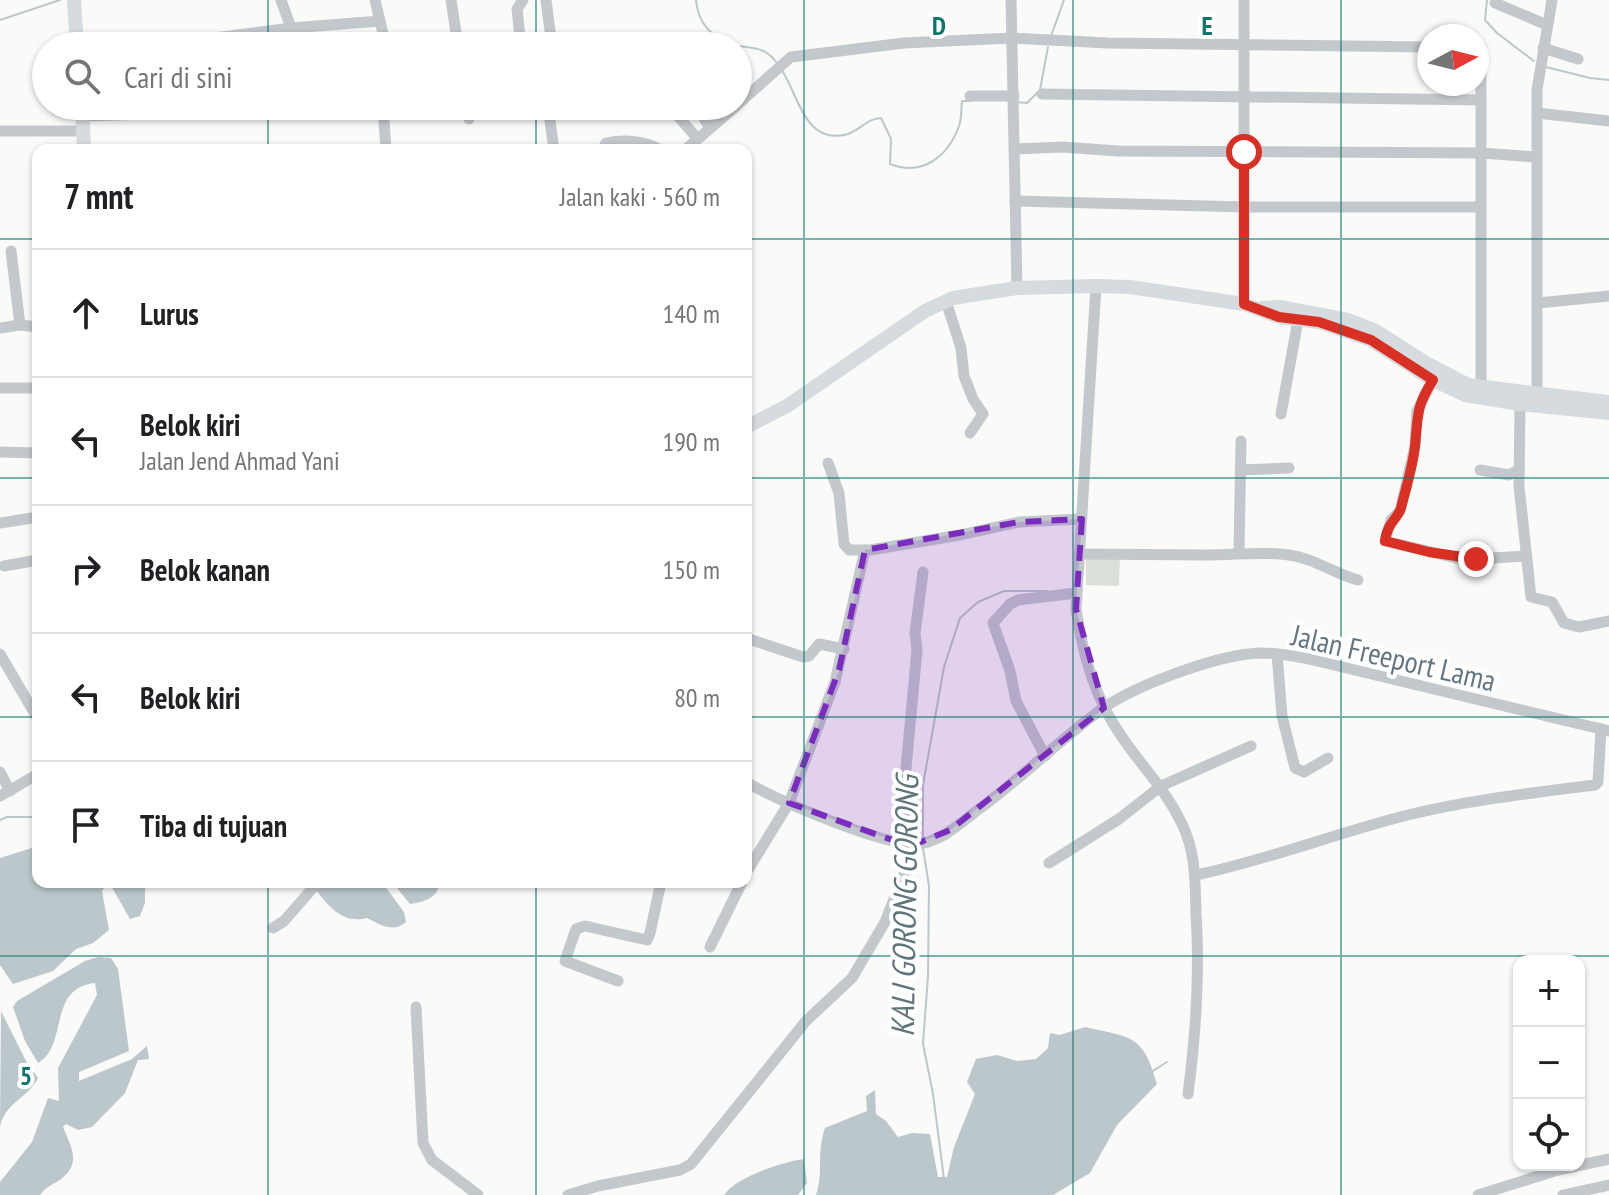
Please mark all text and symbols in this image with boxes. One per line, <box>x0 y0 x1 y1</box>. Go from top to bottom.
text: D <box>932 9 946 42</box>
text: E <box>1201 9 1213 42</box>
north arrow <box>1417 24 1489 96</box>
search box <box>32 32 752 120</box>
icon: search <box>60 54 104 98</box>
text: Cari di sini <box>124 57 233 96</box>
route start <box>1226 134 1262 170</box>
text: 7 mnt <box>64 174 133 218</box>
text: Jalan kaki · 560 m <box>560 180 720 213</box>
icon: ahead <box>64 291 108 335</box>
text: Lurus <box>140 294 199 333</box>
text: 140 m <box>662 297 720 330</box>
text: Belok kiri <box>140 405 241 444</box>
icon: left <box>64 419 108 463</box>
text: 190 m <box>662 425 720 458</box>
text: Jalan Jend Ahmad Yani <box>140 444 340 477</box>
route end <box>1458 541 1494 577</box>
icon: right <box>64 547 108 591</box>
text: Belok kanan <box>140 550 270 589</box>
text: 150 m <box>662 553 720 586</box>
street label: Jalan Freeport Lama <box>1287 614 1500 699</box>
icon: left <box>64 675 108 719</box>
text: Belok kiri <box>140 678 241 717</box>
text: 80 m <box>674 681 720 714</box>
water label: KALI GORONG GORONG <box>881 771 927 1037</box>
icon: arrive <box>64 803 108 847</box>
text: Tiba di tujuan <box>140 806 287 845</box>
map controls <box>1513 955 1585 1171</box>
button: + <box>1513 955 1585 1027</box>
button: − <box>1513 1027 1585 1099</box>
text: 5 <box>20 1059 32 1092</box>
button: locate <box>1513 1099 1585 1171</box>

